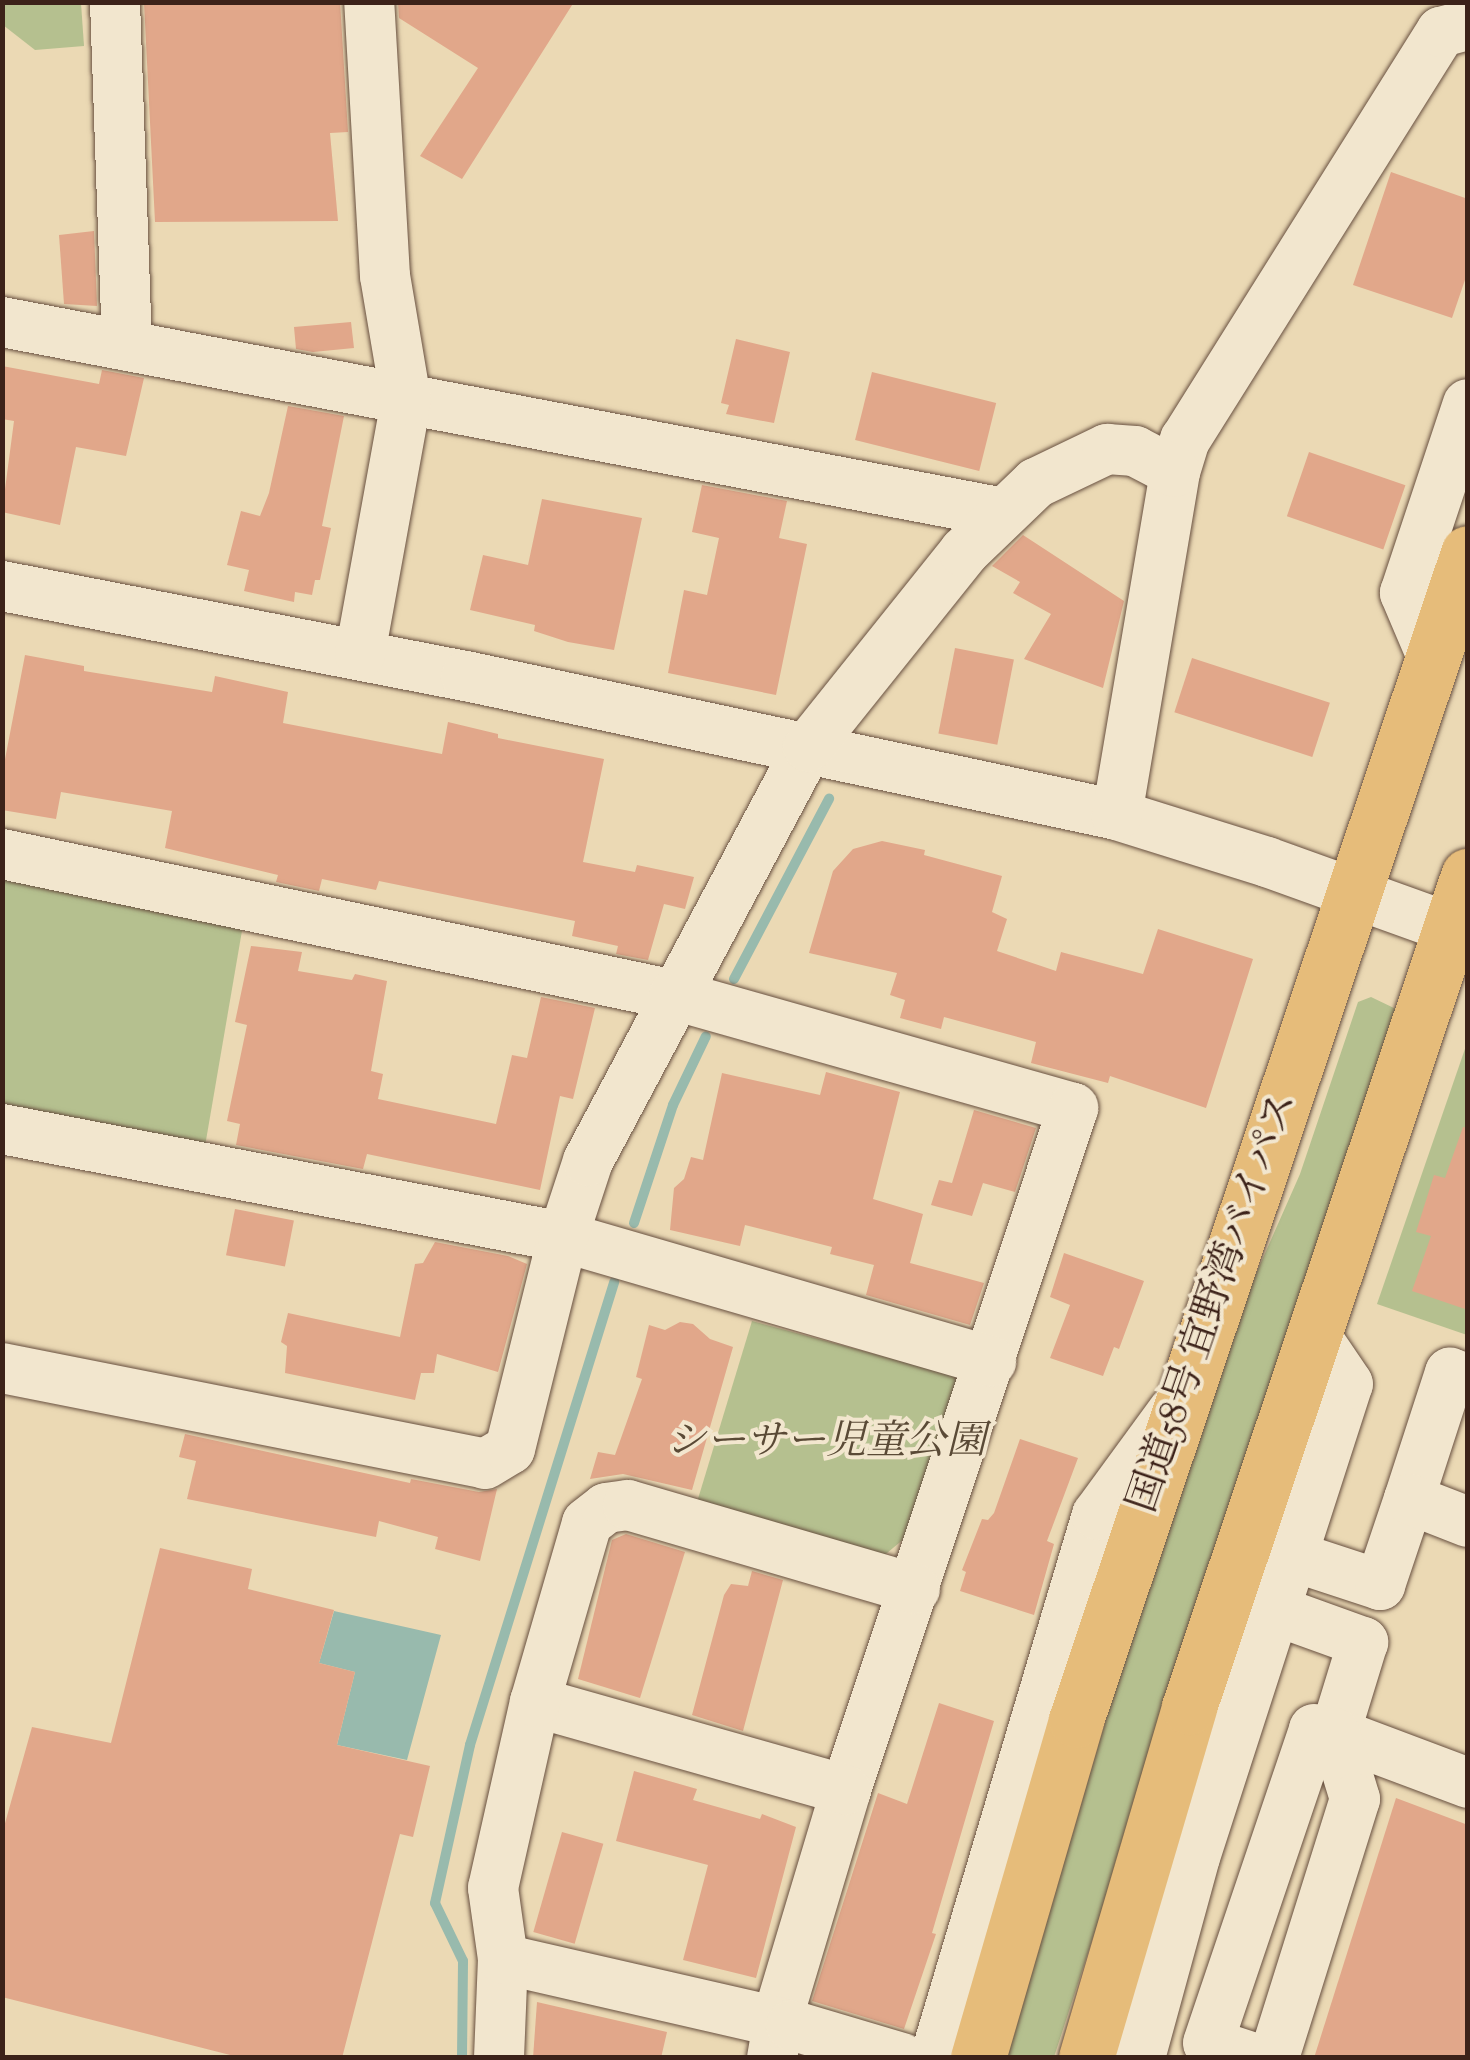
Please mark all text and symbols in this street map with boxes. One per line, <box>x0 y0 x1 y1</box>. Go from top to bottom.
street label: 国道58号 宜野湾バイパス <box>1120 1086 1310 1520</box>
park label: シーサー児童公園 <box>666 1420 986 1468</box>

